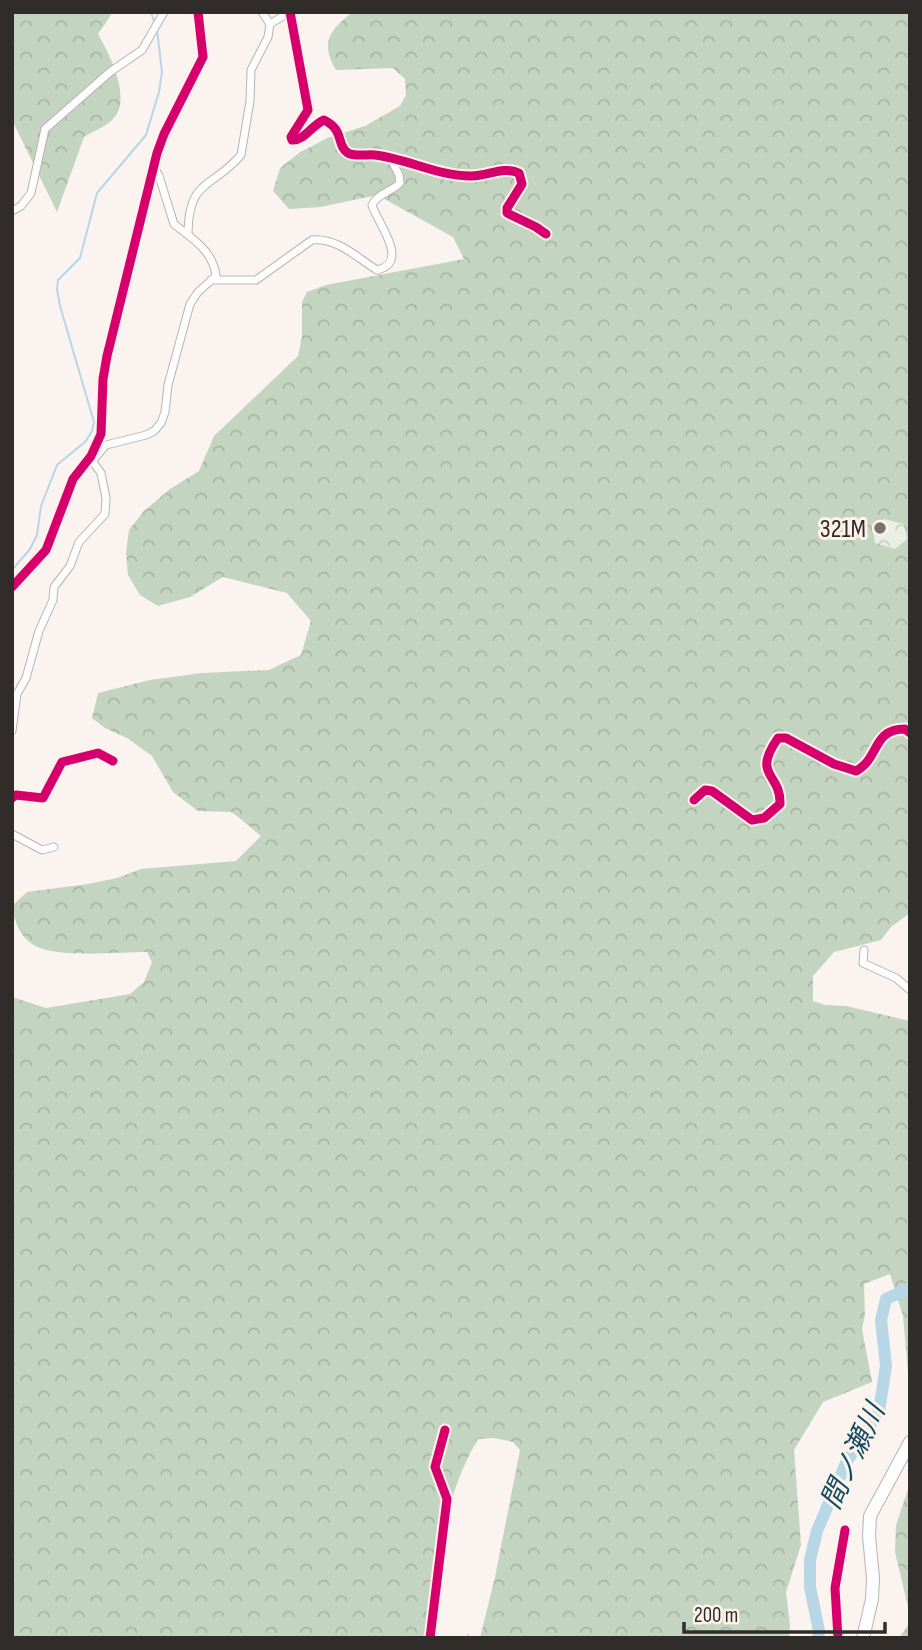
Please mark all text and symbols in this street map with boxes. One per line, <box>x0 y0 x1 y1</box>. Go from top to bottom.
place label: 321M <box>820 514 866 545</box>
marker: 321M <box>872 520 888 536</box>
water label: 間ノ瀬川 <box>815 1396 893 1514</box>
scale bar <box>684 1590 885 1634</box>
text: 200 m <box>694 1603 738 1628</box>

